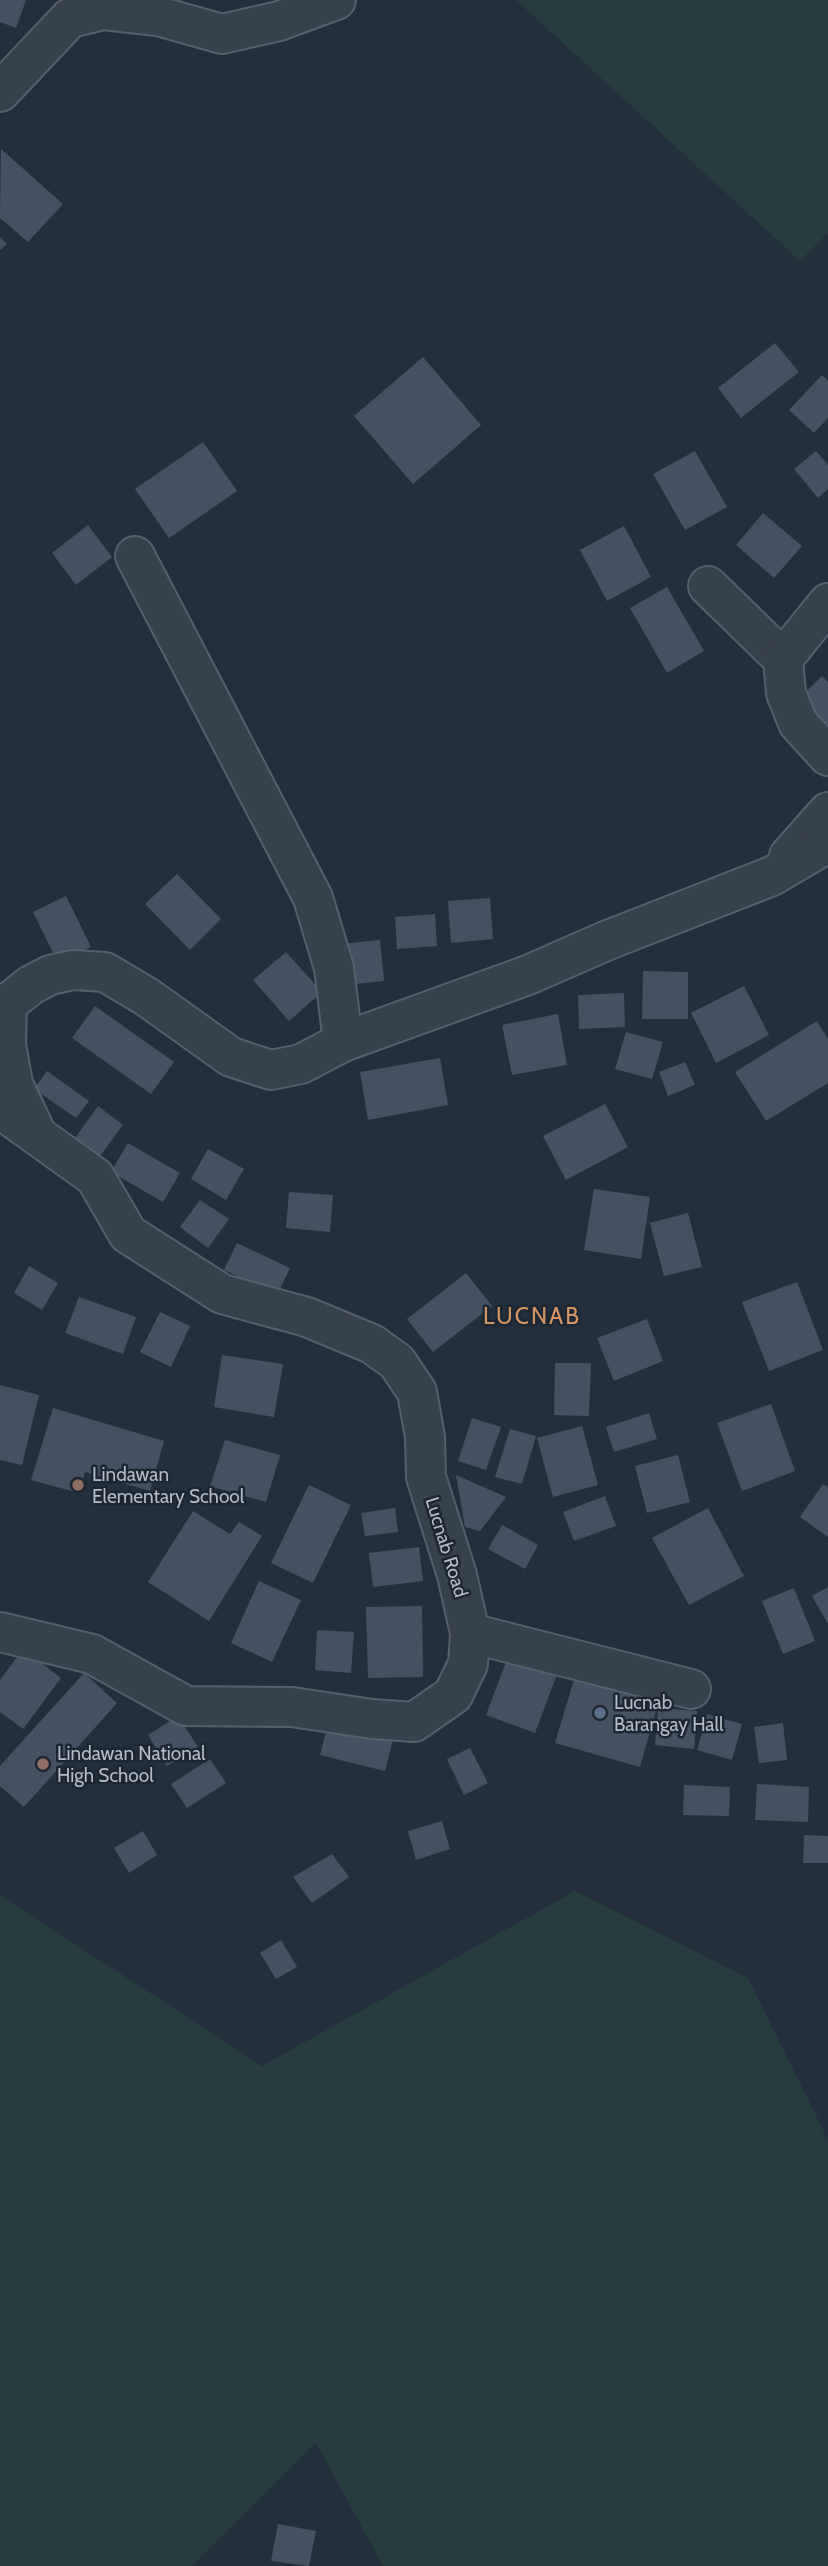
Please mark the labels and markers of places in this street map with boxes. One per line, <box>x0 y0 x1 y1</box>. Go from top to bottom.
place label: Lindawan Elementary School <box>92 1463 245 1508</box>
marker: Lindawan Elementary School <box>70 1477 86 1493</box>
place label: Lucnab Barangay Hall <box>614 1691 724 1736</box>
marker: Lucnab Barangay Hall <box>592 1705 608 1721</box>
place label: Lindawan National High School <box>57 1742 206 1787</box>
marker: Lindawan National High School <box>35 1756 51 1772</box>

